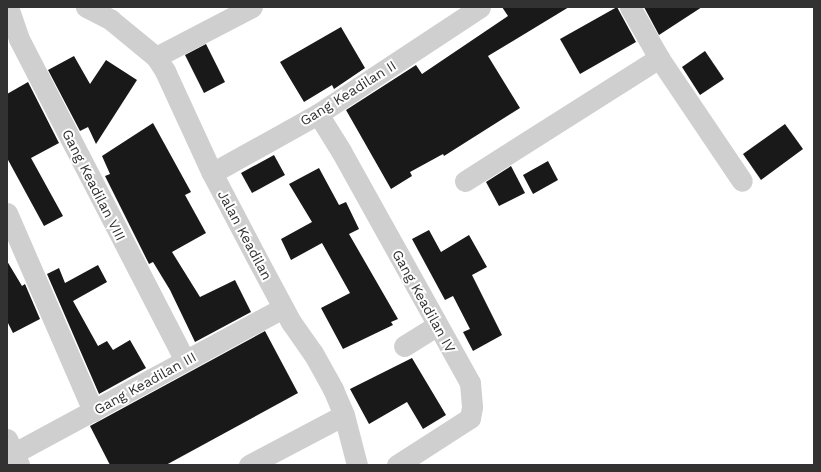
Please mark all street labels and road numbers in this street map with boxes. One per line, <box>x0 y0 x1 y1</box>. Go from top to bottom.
street label: Gang Keadilan II <box>297 57 399 129</box>
street label: Gang Keadilan VIII <box>59 126 129 244</box>
street label: Jalan Keadilan <box>214 187 276 283</box>
street label: Gang Keadilan IV <box>389 247 459 355</box>
street label: Gang Keadilan III <box>91 348 199 418</box>

